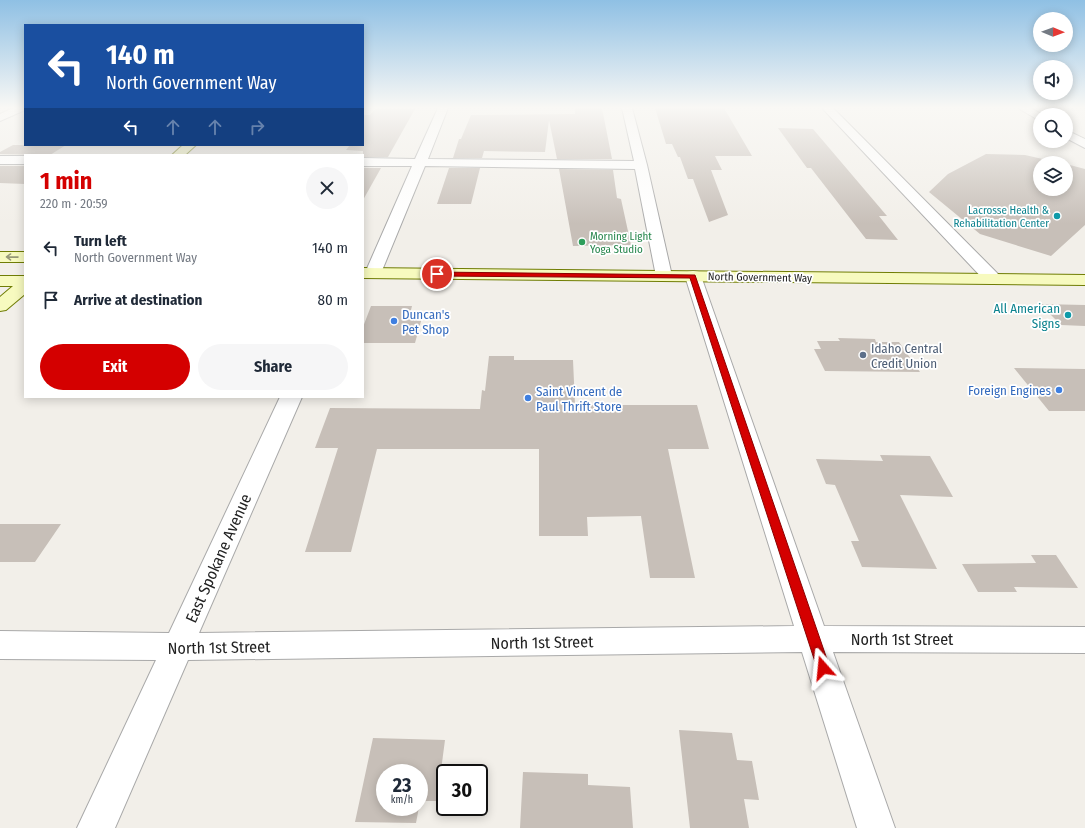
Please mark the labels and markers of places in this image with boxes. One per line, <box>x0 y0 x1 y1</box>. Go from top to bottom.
place label: Lacrosse Health & Rehabilitation Center <box>953 204 1049 230</box>
marker: Lacrosse Health & Rehabilitation Center <box>1052 211 1062 221</box>
place label: Morning Light Yoga Studio <box>590 230 652 256</box>
marker: Morning Light Yoga Studio <box>577 237 587 247</box>
pin <box>420 257 454 291</box>
place label: All American Signs <box>994 301 1060 331</box>
place label: Duncan's Pet Shop <box>402 307 450 337</box>
marker: All American Signs <box>1063 310 1073 320</box>
marker: Duncan's Pet Shop <box>389 316 399 326</box>
place label: Idaho Central Credit Union <box>871 341 943 371</box>
marker: Idaho Central Credit Union <box>858 350 868 360</box>
place label: Foreign Engines <box>968 383 1051 398</box>
place label: Saint Vincent de Paul Thrift Store <box>536 384 622 414</box>
marker: Foreign Engines <box>1054 385 1064 395</box>
marker: Saint Vincent de Paul Thrift Store <box>523 393 533 403</box>

